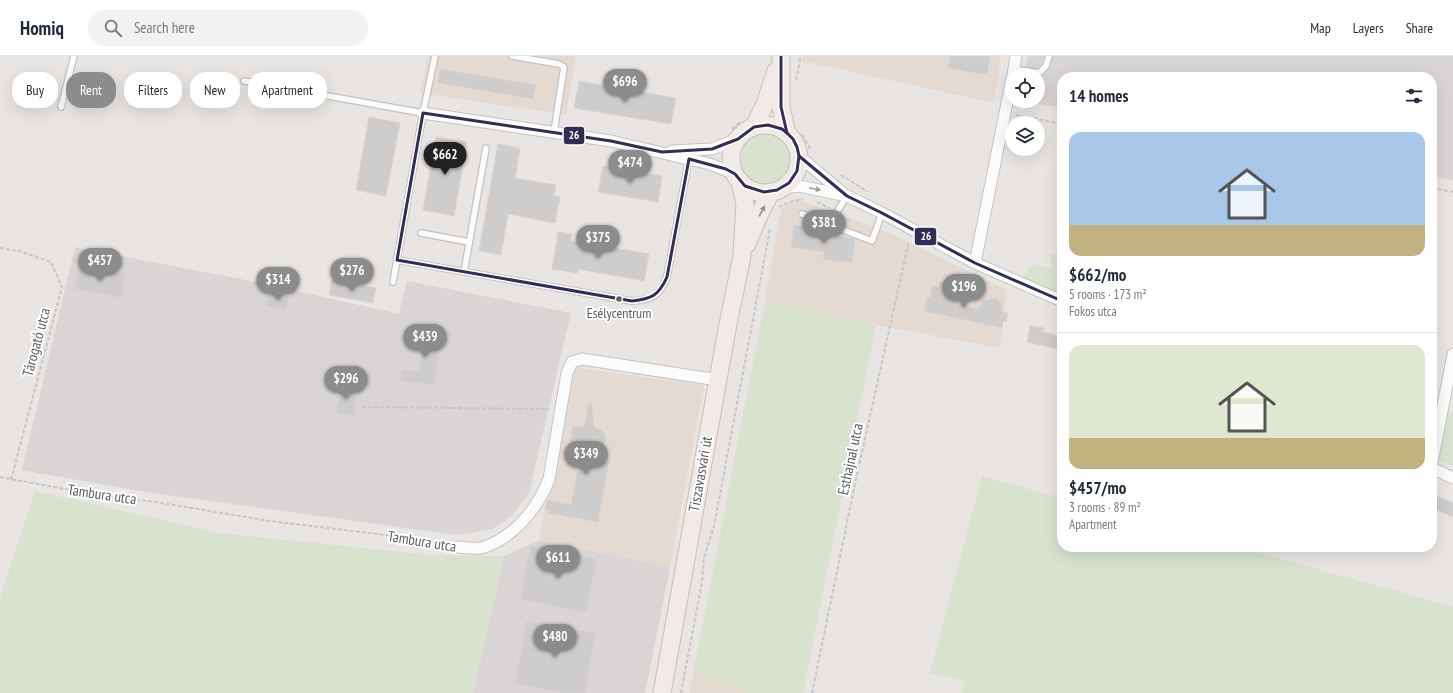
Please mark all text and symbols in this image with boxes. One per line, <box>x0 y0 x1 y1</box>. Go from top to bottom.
search box <box>88 10 368 46</box>
text: Homiq <box>20 16 64 40</box>
icon: search <box>102 17 124 39</box>
text: Search here <box>134 18 195 37</box>
text: Map <box>1310 19 1331 37</box>
text: Layers <box>1353 19 1384 37</box>
text: Share <box>1406 19 1433 37</box>
map controls <box>1005 68 1045 156</box>
button: locate <box>1005 68 1045 108</box>
pin: $696 <box>601 69 649 103</box>
chip: Buy <box>12 72 58 108</box>
chip: Rent <box>66 72 116 108</box>
chip: Filters <box>124 72 182 108</box>
chip: New <box>190 72 240 108</box>
chip: Apartment <box>248 72 327 108</box>
text: $696 <box>613 73 637 90</box>
text: 14 homes <box>1069 85 1128 107</box>
icon: filters <box>1403 85 1425 107</box>
button: layers <box>1005 116 1045 156</box>
line badge: 26 <box>563 126 585 145</box>
text: 26 <box>569 128 579 142</box>
pin: $662 <box>421 142 469 176</box>
text: $662 <box>433 146 457 163</box>
pin: $474 <box>606 150 654 184</box>
text: $474 <box>618 154 642 171</box>
icon: home <box>1211 158 1283 230</box>
one-way arrow <box>809 186 821 192</box>
one-way arrow <box>759 205 765 217</box>
pin: $381 <box>800 210 848 244</box>
text: $381 <box>812 214 836 231</box>
pin: $375 <box>574 225 622 259</box>
line badge: 26 <box>914 227 937 246</box>
text: $375 <box>586 229 610 246</box>
text: 26 <box>921 229 931 243</box>
pin: $457 <box>76 248 124 282</box>
text: $457 <box>88 252 112 269</box>
pin: $276 <box>328 258 376 292</box>
text: $276 <box>340 262 364 279</box>
text: $662/mo <box>1069 264 1126 286</box>
pin: $314 <box>254 267 302 301</box>
text: $314 <box>266 271 290 288</box>
pin: $196 <box>940 274 988 308</box>
text: $196 <box>952 278 976 295</box>
text: 5 rooms · 173 m² <box>1069 286 1147 303</box>
marker: Esélycentrum <box>614 294 624 304</box>
text: Fokos utca <box>1069 303 1117 320</box>
place label: Esélycentrum <box>587 304 651 322</box>
street label: Tárogató utca <box>18 306 54 378</box>
pin: $439 <box>401 324 449 358</box>
text: $439 <box>413 328 437 345</box>
pin: $296 <box>322 366 370 400</box>
text: $296 <box>334 370 358 387</box>
icon: home <box>1211 371 1283 443</box>
street label: Esthajnal utca <box>833 422 867 496</box>
street label: Tiszavasvári út <box>684 435 716 513</box>
pin: $349 <box>562 441 610 475</box>
text: $349 <box>574 445 598 462</box>
text: $457/mo <box>1069 477 1126 499</box>
street label: Tambura utca <box>66 480 138 508</box>
text: 3 rooms · 89 m² <box>1069 499 1141 516</box>
text: Apartment <box>1069 516 1117 533</box>
street label: Tambura utca <box>386 526 458 556</box>
pin: $611 <box>534 545 582 579</box>
text: $611 <box>546 549 570 566</box>
pin: $480 <box>531 624 579 658</box>
text: $480 <box>543 628 567 645</box>

